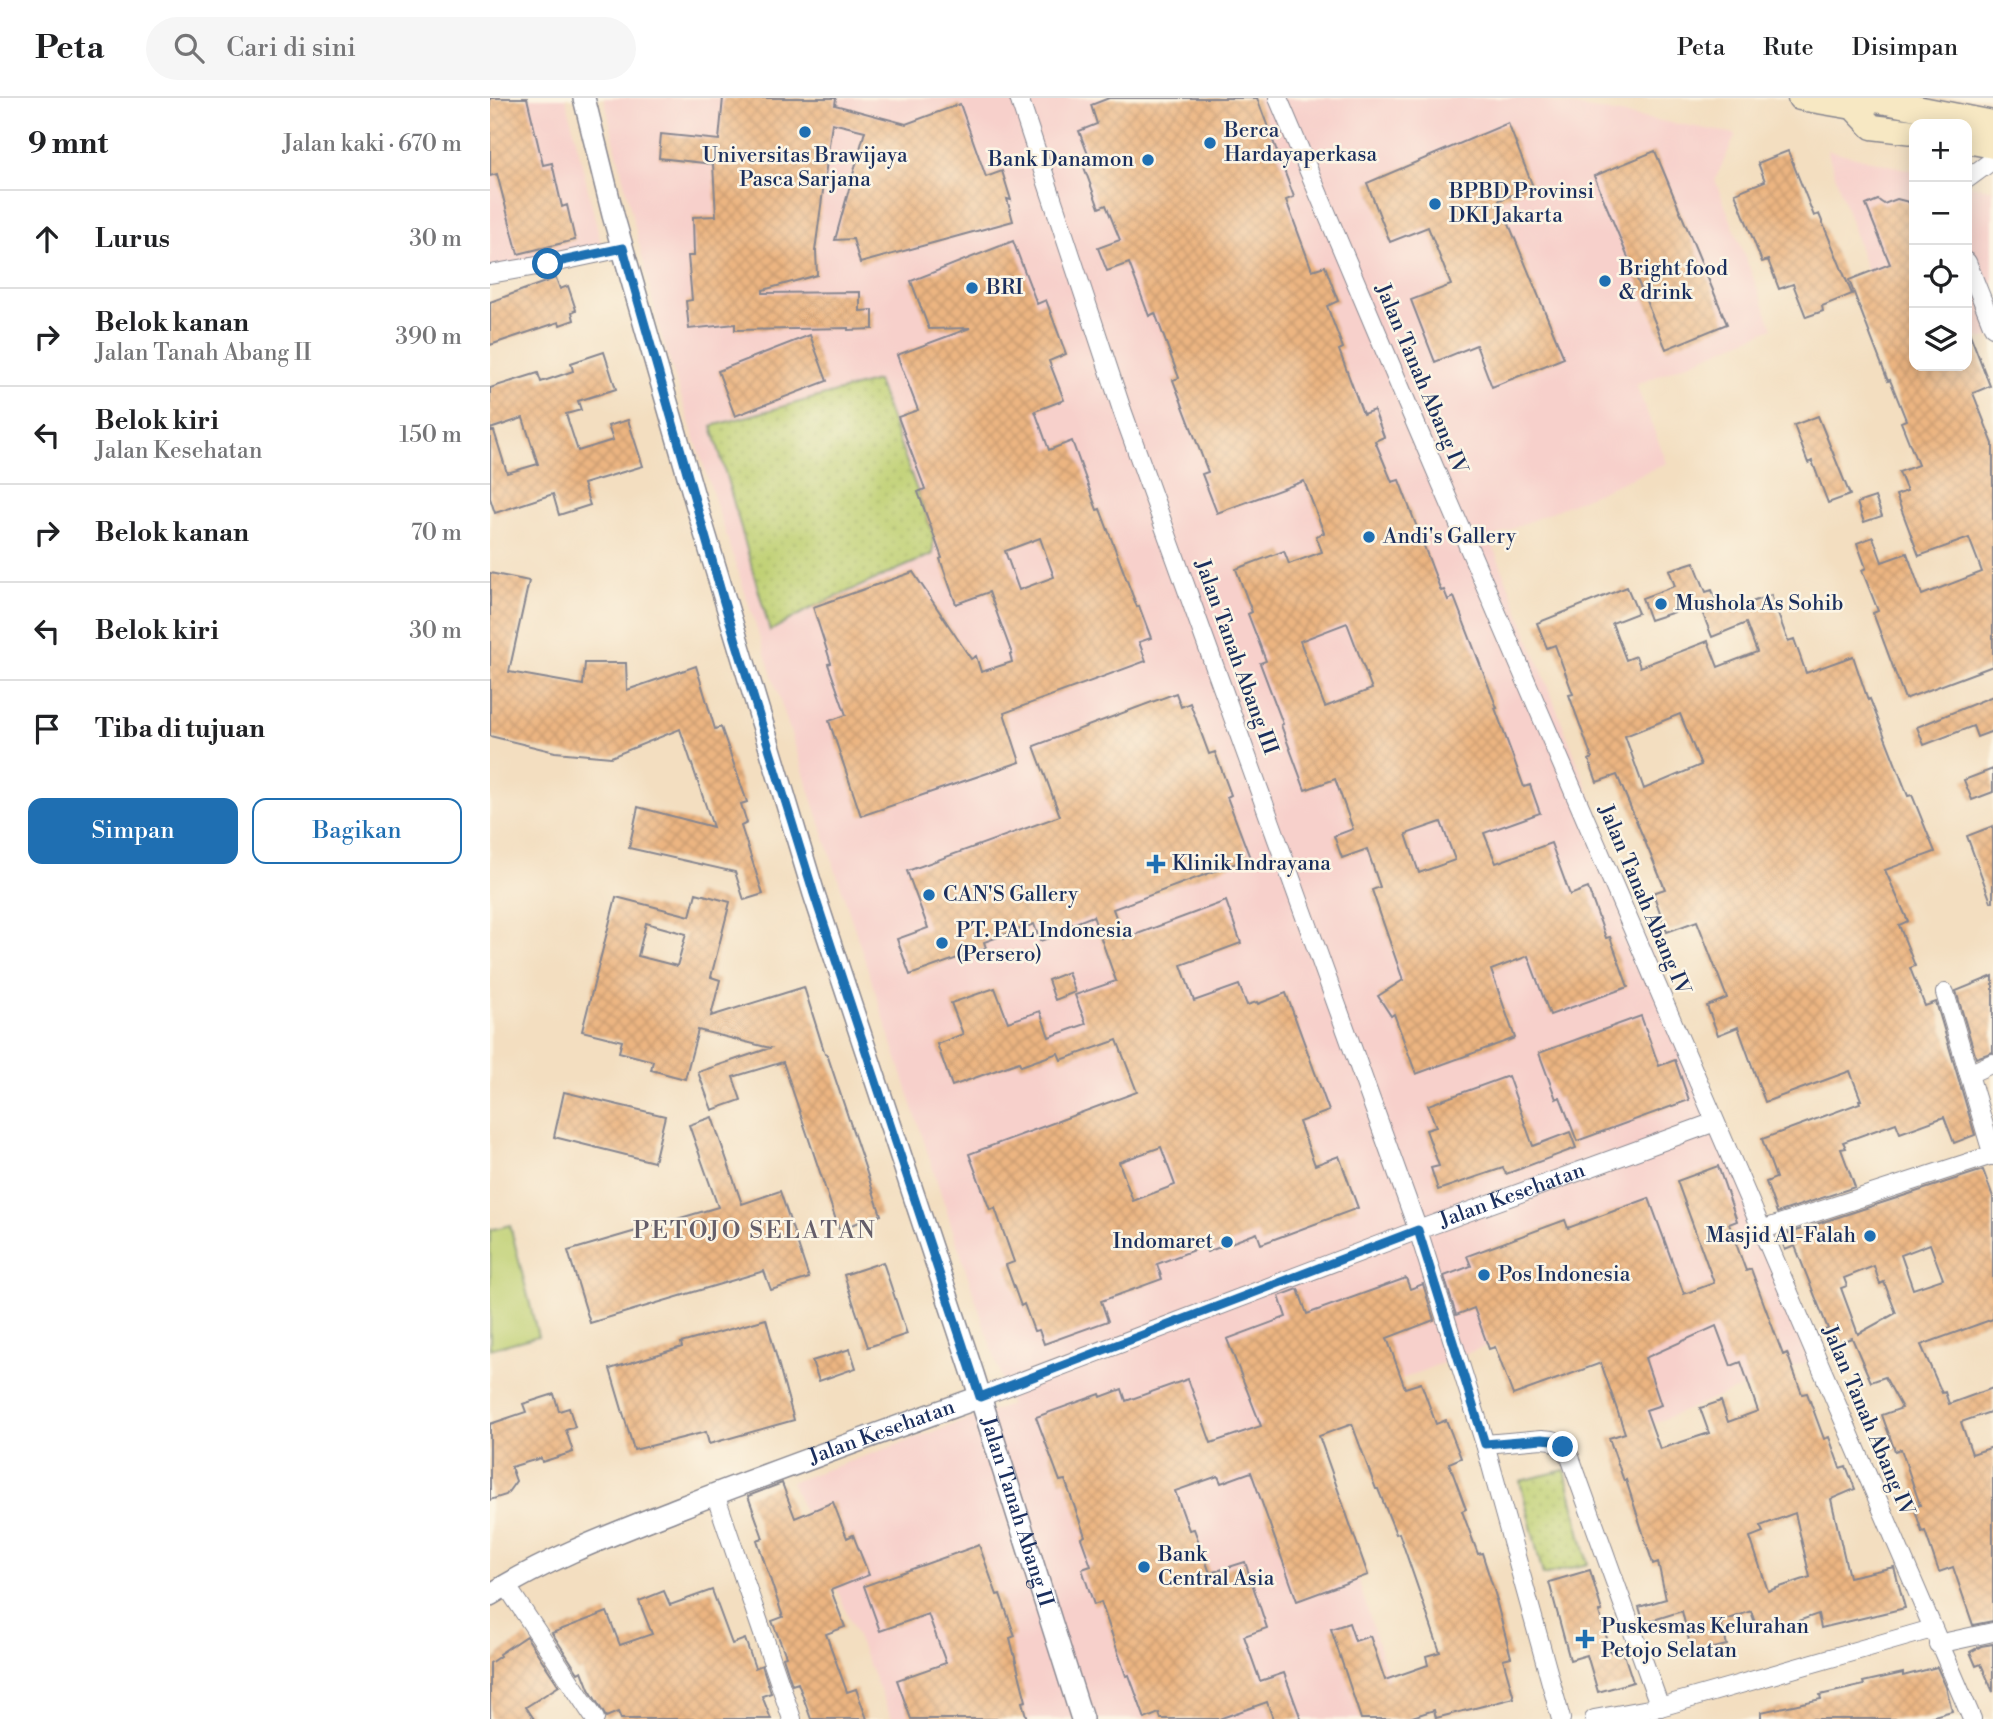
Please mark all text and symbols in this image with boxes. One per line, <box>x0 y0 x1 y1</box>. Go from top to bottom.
search box <box>146 17 636 80</box>
text: Peta <box>35 28 104 69</box>
icon: search <box>170 29 208 67</box>
text: Cari di sini <box>226 32 356 64</box>
text: Peta <box>1677 33 1725 63</box>
text: Rute <box>1763 33 1814 63</box>
text: Disimpan <box>1852 33 1958 63</box>
place label: Berca Hardayaperkasa <box>1223 118 1378 168</box>
map controls <box>1909 119 1972 371</box>
button: + <box>1909 119 1972 182</box>
marker: Universitas Brawijaya Pasca Sarjana <box>797 124 813 140</box>
text: 9 mnt <box>28 125 108 163</box>
text: Jalan kaki · 670 m <box>283 130 462 158</box>
marker: Berca Hardayaperkasa <box>1202 135 1218 151</box>
place label: Universitas Brawijaya Pasca Sarjana <box>702 143 908 193</box>
place label: Bank Danamon <box>987 147 1134 173</box>
marker: Bank Danamon <box>1140 152 1156 168</box>
place label: BPBD Provinsi DKI Jakarta <box>1448 179 1594 229</box>
button: − <box>1909 182 1972 245</box>
marker: BPBD Provinsi DKI Jakarta <box>1427 196 1443 212</box>
icon: ahead <box>28 220 66 258</box>
text: Lurus <box>95 223 170 255</box>
text: 30 m <box>409 225 462 253</box>
button: locate <box>1909 245 1972 308</box>
route start <box>532 248 563 279</box>
place label: Bright food & drink <box>1618 256 1728 306</box>
marker: Bright food & drink <box>1597 273 1613 289</box>
place label: BRI <box>985 275 1023 301</box>
street label: Jalan Tanah Abang IV <box>1369 279 1473 479</box>
marker: BRI <box>964 280 980 296</box>
text: Belok kanan <box>95 307 249 339</box>
button: layers <box>1909 308 1972 371</box>
icon: right <box>28 318 66 356</box>
text: 390 m <box>395 323 462 351</box>
text: Jalan Tanah Abang II <box>95 339 311 367</box>
text: Belok kiri <box>95 405 219 437</box>
icon: left <box>28 416 66 454</box>
text: 150 m <box>399 421 462 449</box>
text: Jalan Kesehatan <box>95 437 262 465</box>
icon: right <box>28 514 66 552</box>
text: Belok kanan <box>95 517 249 549</box>
text: 70 m <box>411 519 462 547</box>
place label: Andi's Gallery <box>1382 524 1517 550</box>
marker: Andi's Gallery <box>1361 529 1377 545</box>
street label: Jalan Tanah Abang III <box>1188 555 1283 758</box>
place label: Mushola As Sohib <box>1675 591 1843 617</box>
marker: Mushola As Sohib <box>1653 596 1669 612</box>
icon: left <box>28 612 66 650</box>
text: Belok kiri <box>95 615 219 647</box>
text: 30 m <box>409 617 462 645</box>
icon: arrive <box>28 710 66 748</box>
text: Tiba di tujuan <box>95 713 265 745</box>
button: Simpan <box>28 798 238 864</box>
button: Bagikan <box>252 798 462 864</box>
street label: Jalan Tanah Abang IV <box>1592 800 1696 1000</box>
place label: Klinik Indrayana <box>1172 851 1331 877</box>
marker: Klinik Indrayana <box>1146 854 1166 874</box>
place label: CAN'S Gallery <box>943 882 1079 908</box>
marker: CAN'S Gallery <box>921 887 937 903</box>
place label: PT. PAL Indonesia (Persero) <box>956 918 1133 968</box>
marker: PT. PAL Indonesia (Persero) <box>934 935 950 951</box>
street label: Jalan Kesehatan <box>1435 1157 1589 1234</box>
district label: PETOJO SELATAN <box>633 1216 877 1246</box>
place label: Masjid Al-Falah <box>1706 1223 1856 1249</box>
marker: Masjid Al-Falah <box>1862 1228 1878 1244</box>
place label: Indomaret <box>1113 1229 1214 1255</box>
marker: Indomaret <box>1219 1234 1235 1250</box>
place label: Pos Indonesia <box>1498 1262 1631 1288</box>
marker: Pos Indonesia <box>1476 1267 1492 1283</box>
street label: Jalan Tanah Abang IV <box>1816 1321 1920 1521</box>
street label: Jalan Kesehatan <box>805 1394 959 1471</box>
street label: Jalan Tanah Abang II <box>974 1413 1059 1610</box>
route end <box>1547 1431 1578 1462</box>
place label: Bank Central Asia <box>1157 1542 1275 1592</box>
marker: Bank Central Asia <box>1136 1559 1152 1575</box>
place label: Puskesmas Kelurahan Petojo Selatan <box>1601 1614 1810 1664</box>
marker: Puskesmas Kelurahan Petojo Selatan <box>1575 1629 1595 1649</box>

